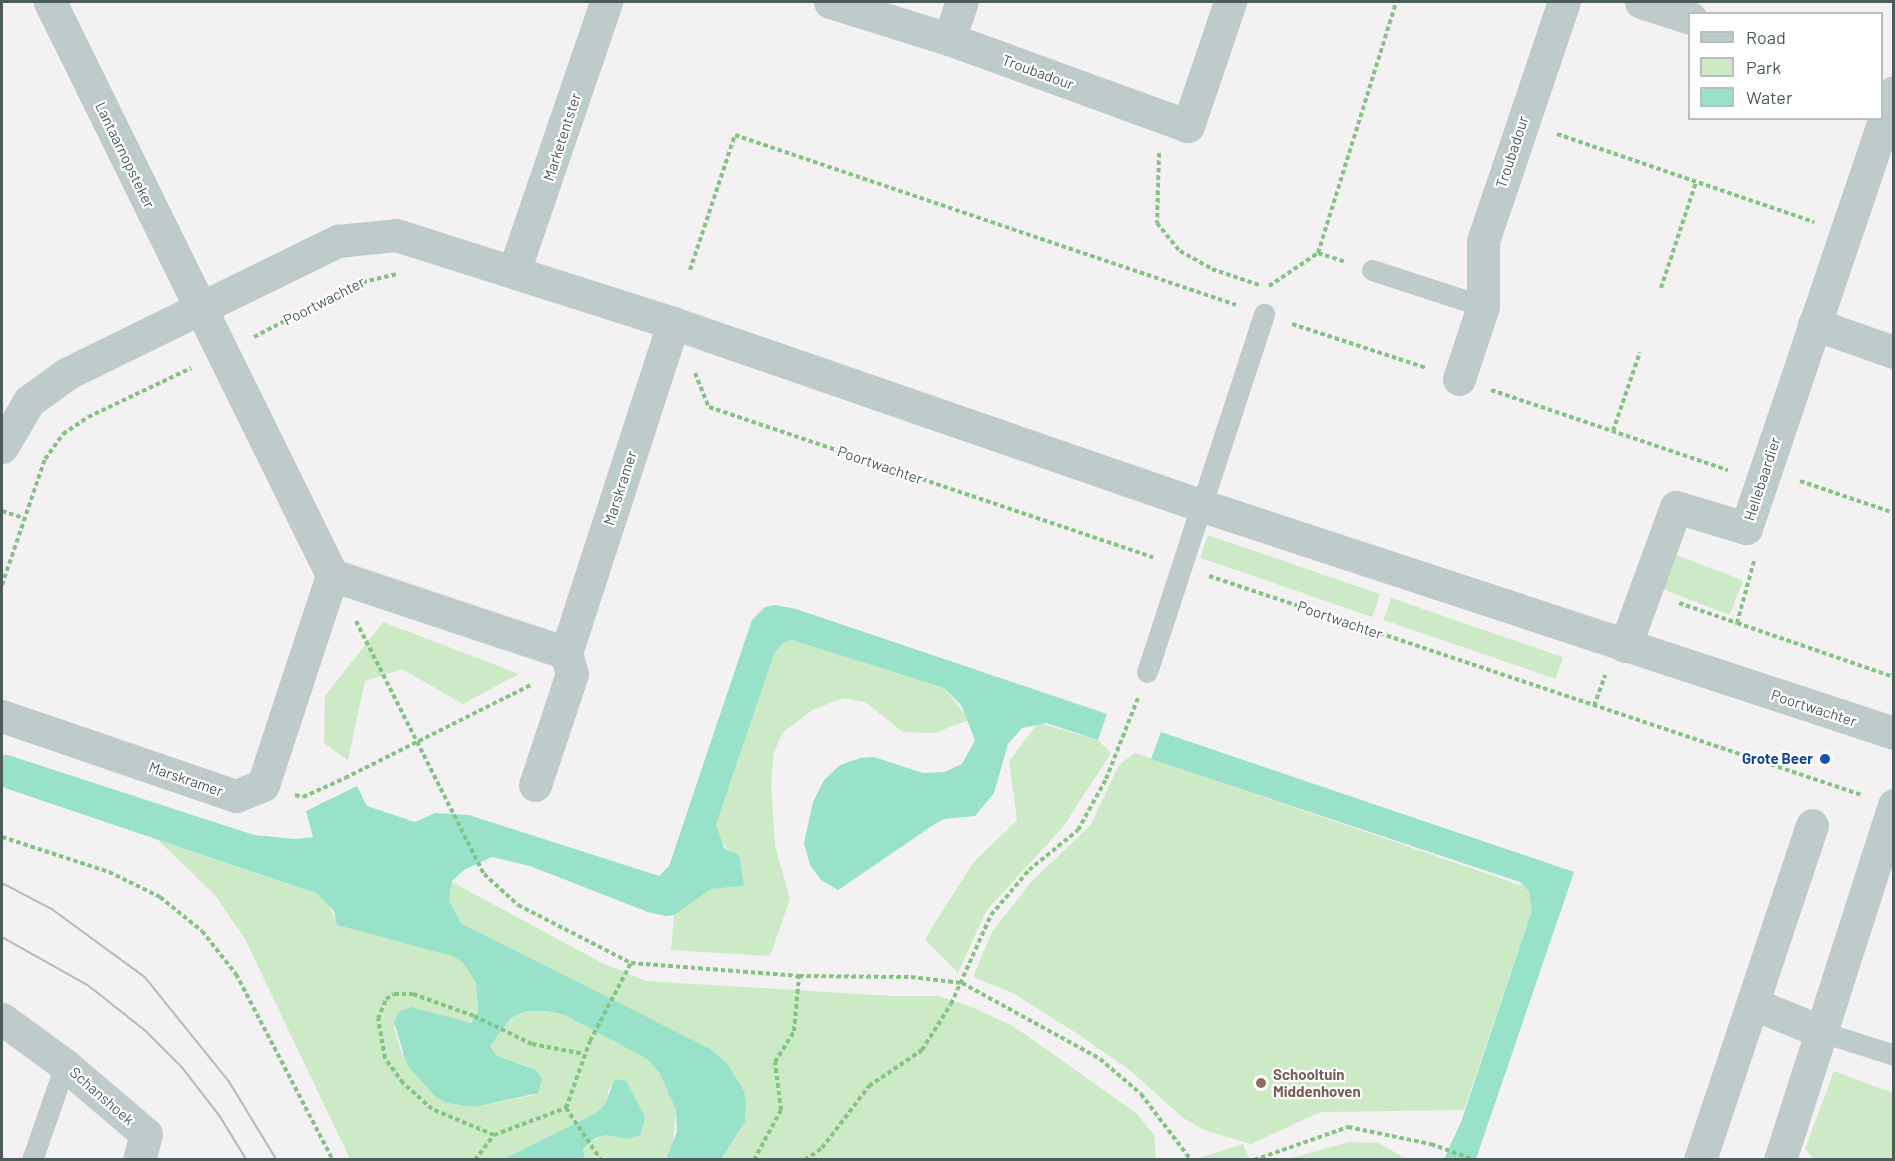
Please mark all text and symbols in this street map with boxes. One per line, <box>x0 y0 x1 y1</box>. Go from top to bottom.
legend <box>1688 12 1883 120</box>
text: Road <box>1746 26 1786 48</box>
street label: Troubadour <box>1000 51 1076 93</box>
text: Park <box>1746 56 1781 78</box>
text: Water <box>1746 86 1793 108</box>
street label: Marketentster <box>539 91 585 183</box>
street label: Lantaarnopsteker <box>91 99 159 211</box>
street label: Troubadour <box>1492 114 1532 190</box>
street label: Poortwachter <box>280 273 368 329</box>
street label: Hellebaardier <box>1740 435 1784 523</box>
street label: Poortwachter <box>835 442 925 488</box>
street label: Marskramer <box>599 448 641 528</box>
street label: Poortwachter <box>1295 597 1385 643</box>
street label: Poortwachter <box>1769 686 1859 730</box>
place label: Grote Beer <box>1742 750 1813 768</box>
marker: Grote Beer <box>1818 752 1832 766</box>
street label: Marskramer <box>146 758 226 800</box>
street label: Schanshoek <box>66 1063 138 1129</box>
place label: Schooltuin Middenhoven <box>1273 1065 1361 1100</box>
marker: Schooltuin Middenhoven <box>1254 1076 1268 1090</box>

